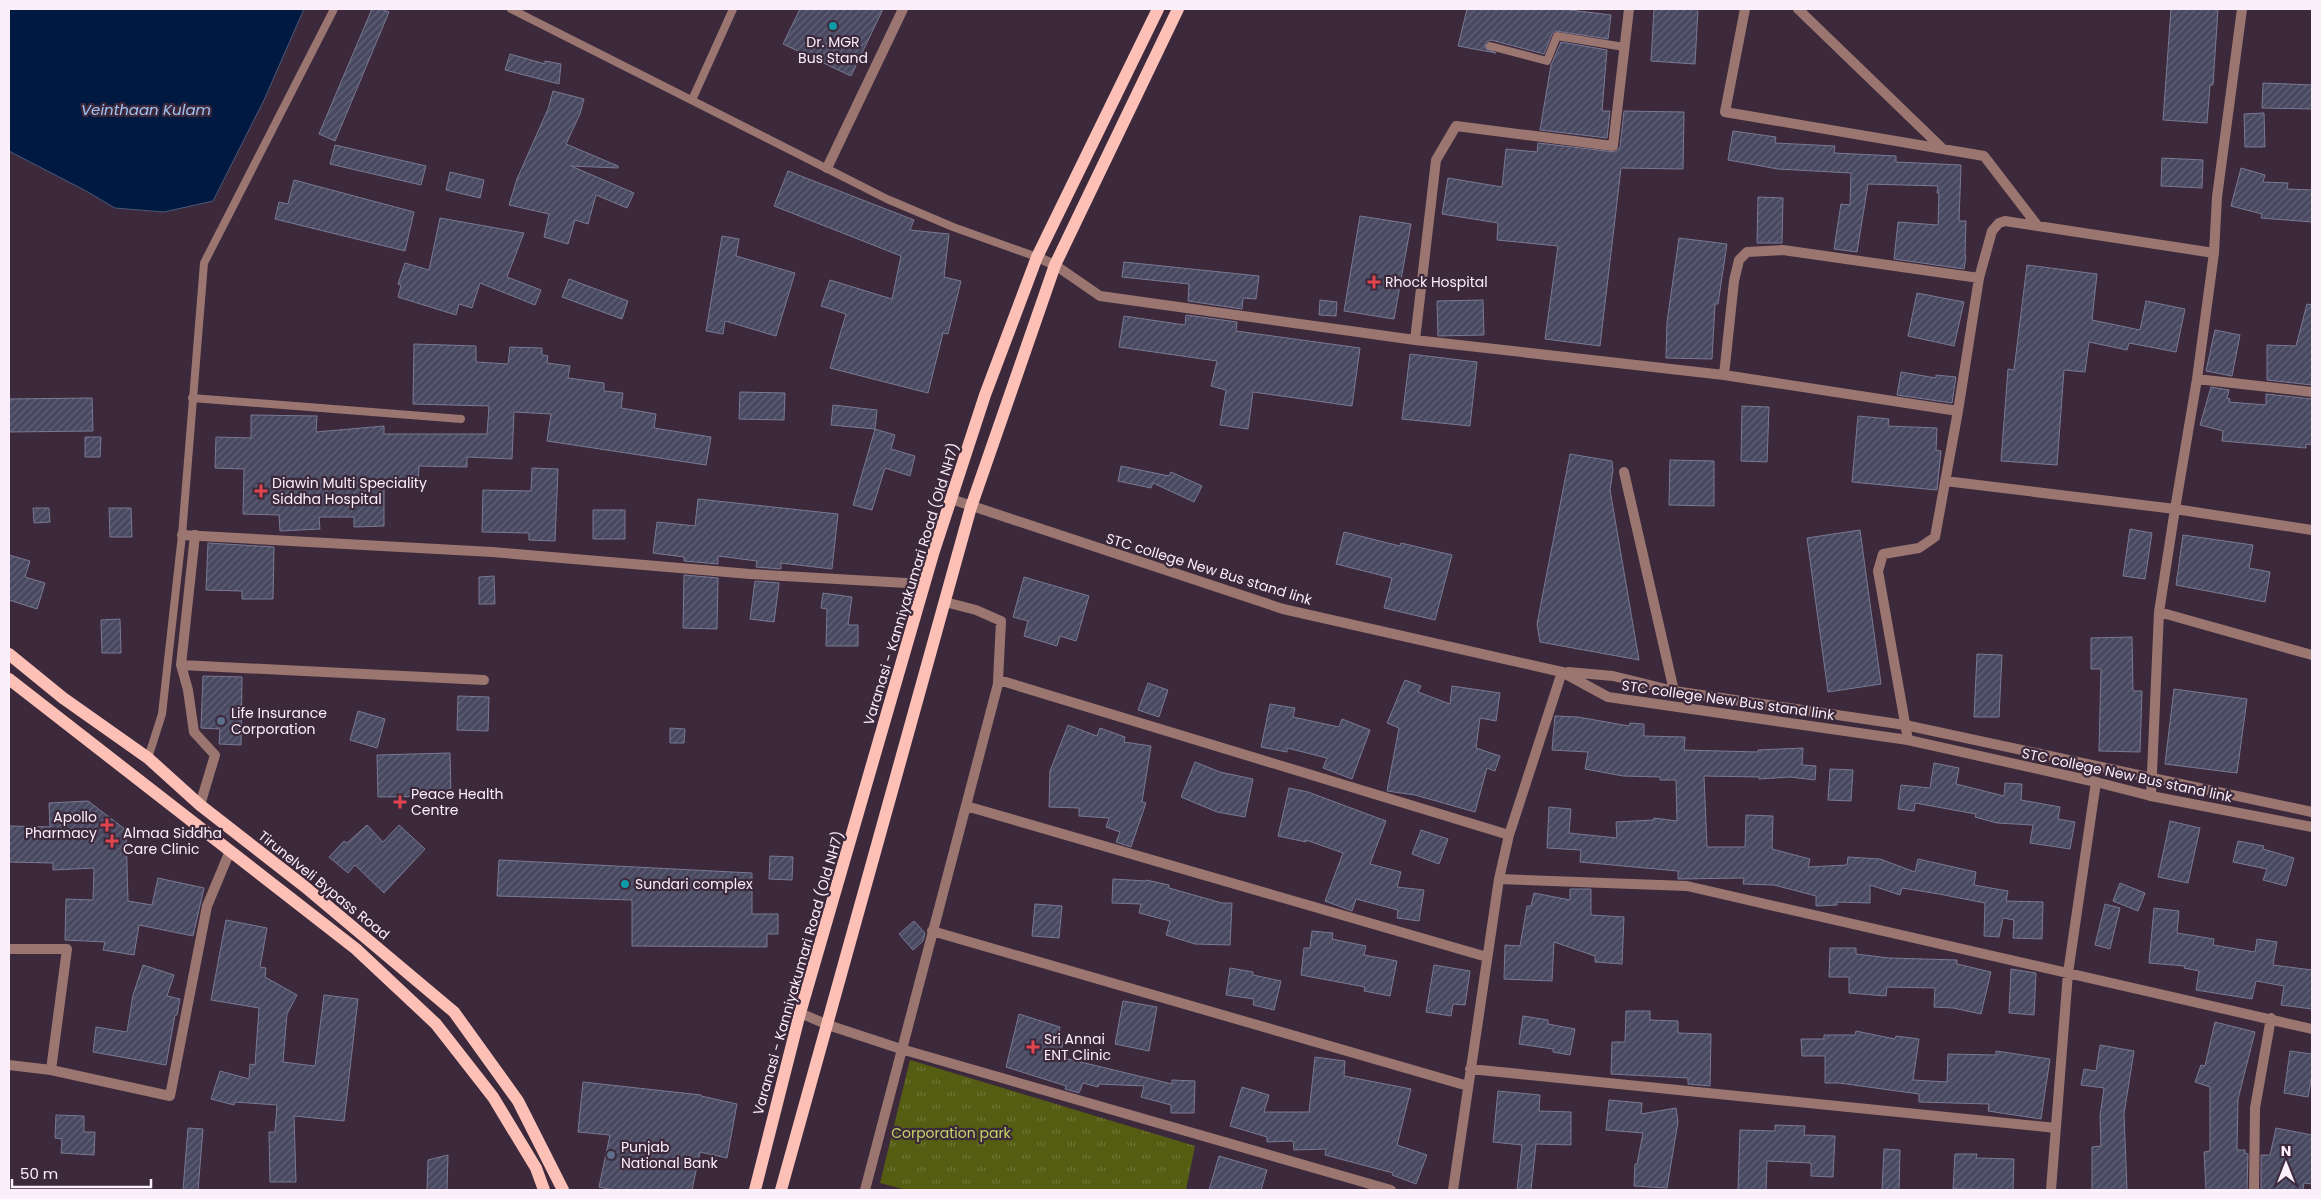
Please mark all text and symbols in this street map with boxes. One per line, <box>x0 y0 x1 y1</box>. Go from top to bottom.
marker: Dr. MGR Bus Stand <box>827 20 839 32</box>
place label: Dr. MGR Bus Stand <box>798 32 868 68</box>
water label: Veinthaan Kulam <box>81 99 211 120</box>
place label: Rhock Hospital <box>1385 272 1488 292</box>
marker: Rhock Hospital <box>1367 275 1381 289</box>
street label: Varanasi - Kanniyakumari Road (Old NH7) <box>858 440 964 728</box>
place label: Diawin Multi Speciality Siddha Hospital <box>272 473 427 509</box>
marker: Diawin Multi Speciality Siddha Hospital <box>254 484 268 498</box>
street label: STC college New Bus stand link <box>1103 528 1315 610</box>
street label: STC college New Bus stand link <box>1620 675 1836 725</box>
place label: Life Insurance Corporation <box>231 703 327 739</box>
marker: Life Insurance Corporation <box>215 715 227 727</box>
street label: STC college New Bus stand link <box>2020 743 2235 807</box>
place label: Peace Health Centre <box>411 784 504 820</box>
marker: Peace Health Centre <box>393 795 407 809</box>
place label: Apollo Pharmacy <box>25 807 97 843</box>
marker: Apollo Pharmacy <box>101 819 113 831</box>
place label: Almaa Siddha Care Clinic <box>123 823 222 859</box>
street label: Tirunelveli Bypass Road <box>254 826 394 944</box>
street label: Varanasi - Kanniyakumari Road (Old NH7) <box>748 829 848 1117</box>
marker: Almaa Siddha Care Clinic <box>105 834 119 848</box>
place label: Sundari complex <box>635 874 753 894</box>
marker: Sundari complex <box>619 878 631 890</box>
place label: Sri Annai ENT Clinic <box>1044 1029 1111 1065</box>
marker: Sri Annai ENT Clinic <box>1026 1040 1040 1054</box>
park label: Corporation park <box>891 1123 1012 1143</box>
place label: Punjab National Bank <box>621 1137 718 1173</box>
north arrow <box>2261 1139 2311 1189</box>
text: N <box>2281 1141 2291 1161</box>
marker: Punjab National Bank <box>605 1149 617 1161</box>
scale bar <box>12 1156 151 1188</box>
text: 50 m <box>20 1163 58 1184</box>

